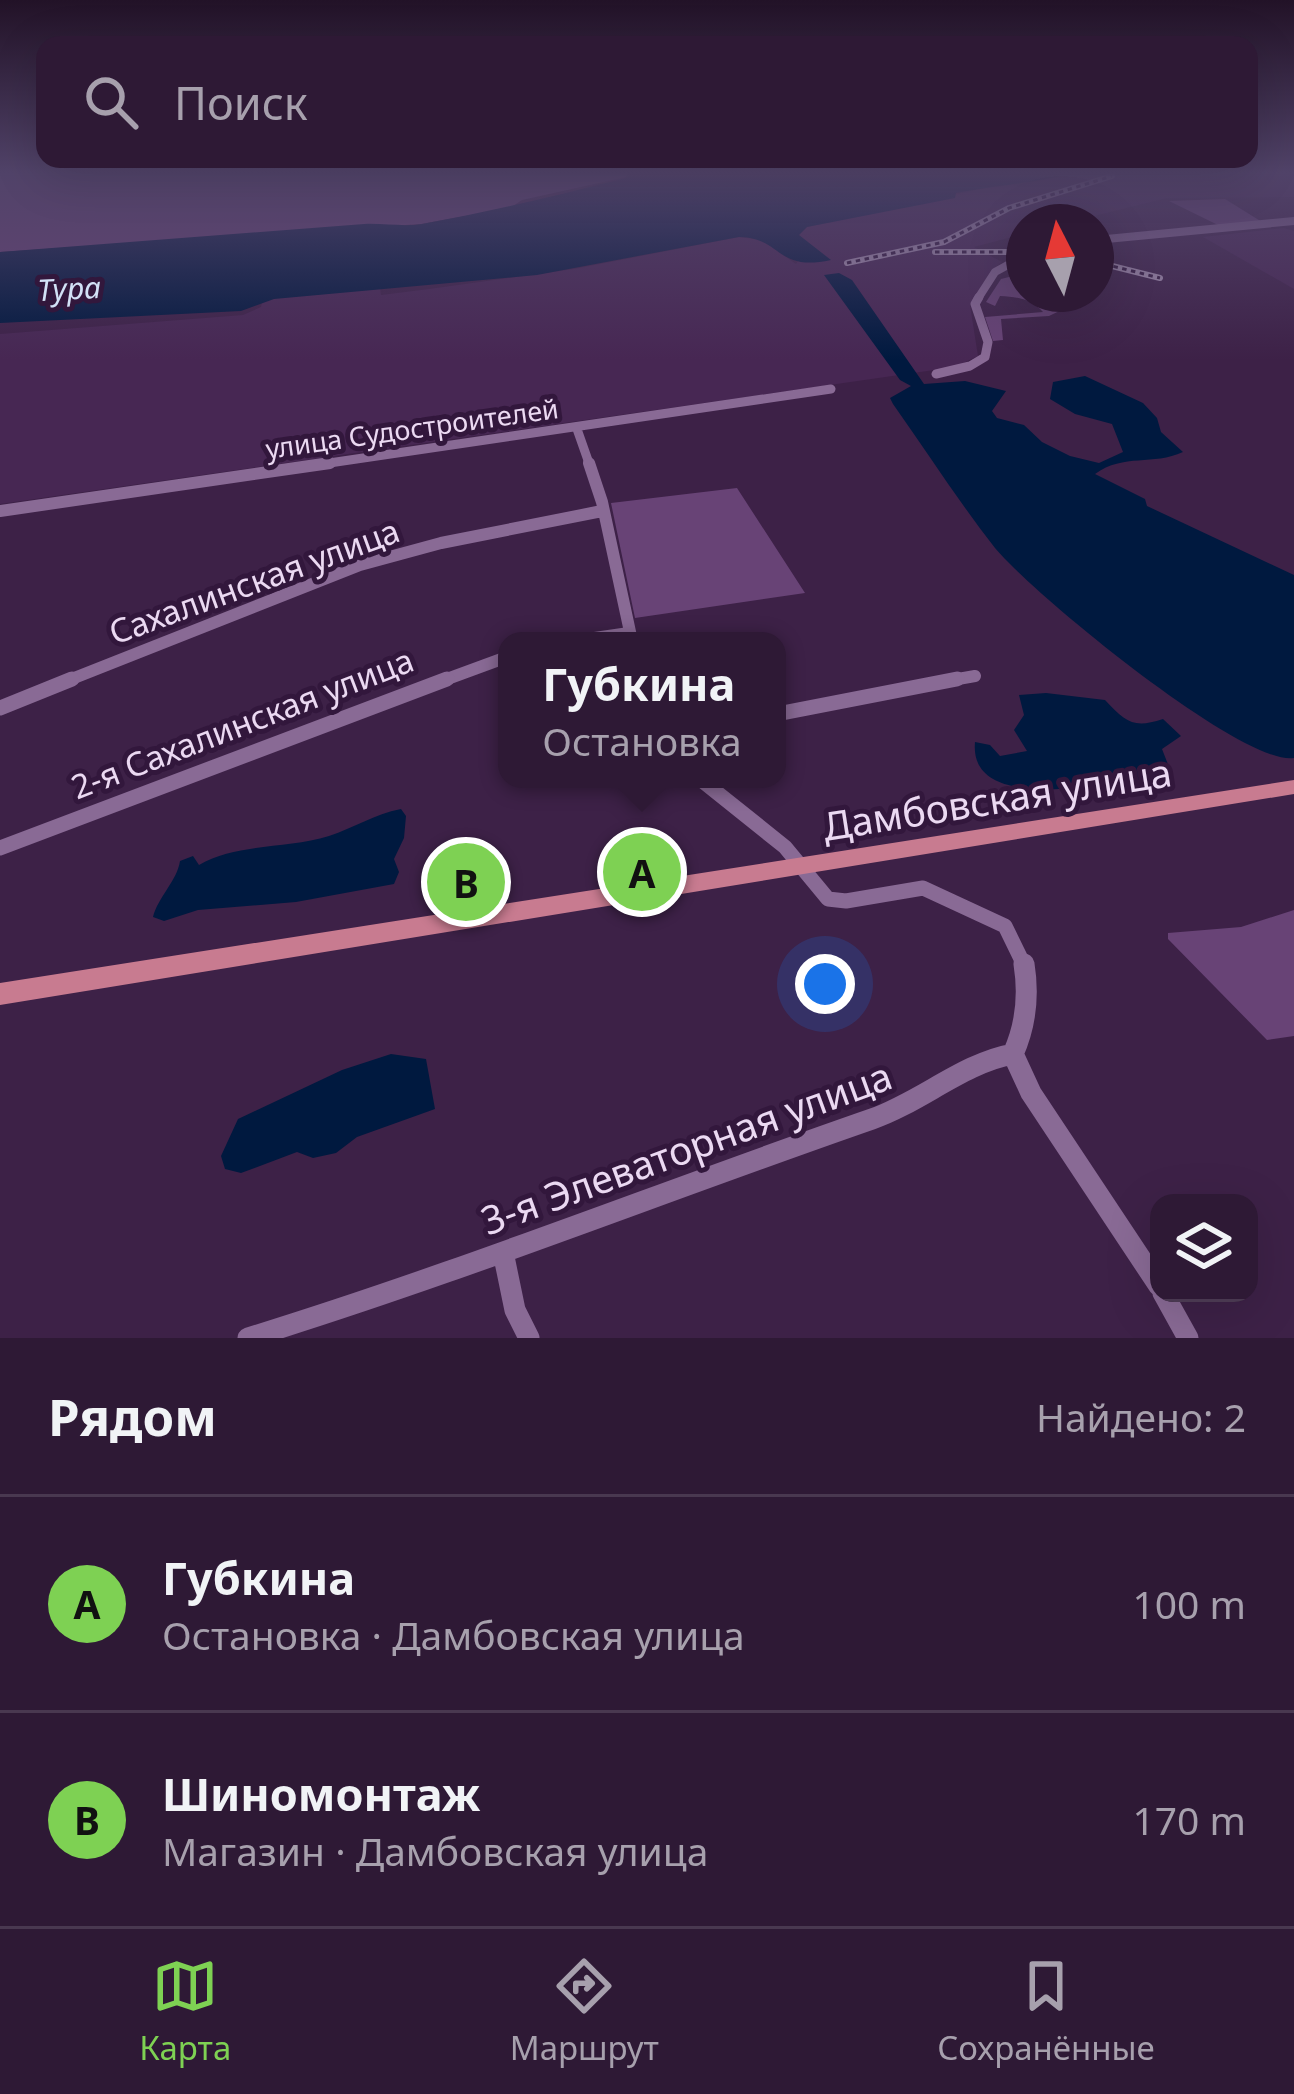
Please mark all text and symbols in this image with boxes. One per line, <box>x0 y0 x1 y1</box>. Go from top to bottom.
search box <box>36 36 1258 168</box>
icon: search <box>78 69 144 135</box>
text: Поиск <box>174 72 308 133</box>
north arrow <box>1006 204 1114 312</box>
water label: Тура <box>36 266 102 310</box>
street label: улица Судостроителей <box>263 389 561 467</box>
street label: Сахалинская улица <box>102 508 406 654</box>
popup <box>498 632 786 788</box>
street label: 2-я Сахалинская улица <box>64 637 420 809</box>
text: Губкина <box>542 653 735 714</box>
text: Остановка <box>542 714 742 767</box>
street label: Дамбовская улица <box>819 744 1175 852</box>
pin: A <box>603 827 681 917</box>
pin: B <box>427 837 505 927</box>
your location <box>795 954 855 1014</box>
street label: 3-я Элеваторная улица <box>473 1048 899 1246</box>
map controls <box>1150 1194 1258 1302</box>
button: layers <box>1150 1194 1258 1302</box>
text: Рядом <box>48 1381 217 1451</box>
text: Найдено: 2 <box>1036 1390 1246 1443</box>
text: Губкина <box>162 1547 355 1608</box>
text: A <box>74 1577 101 1630</box>
text: 100 m <box>1132 1577 1246 1630</box>
text: Остановка · Дамбовская улица <box>162 1608 745 1661</box>
text: Шиномонтаж <box>162 1763 481 1824</box>
text: B <box>74 1793 100 1846</box>
text: 170 m <box>1132 1793 1246 1846</box>
text: Магазин · Дамбовская улица <box>162 1824 708 1877</box>
tab: Карта <box>139 1953 231 2070</box>
tab: Маршрут <box>510 1953 659 2070</box>
tab: Сохранённые <box>937 1953 1155 2070</box>

